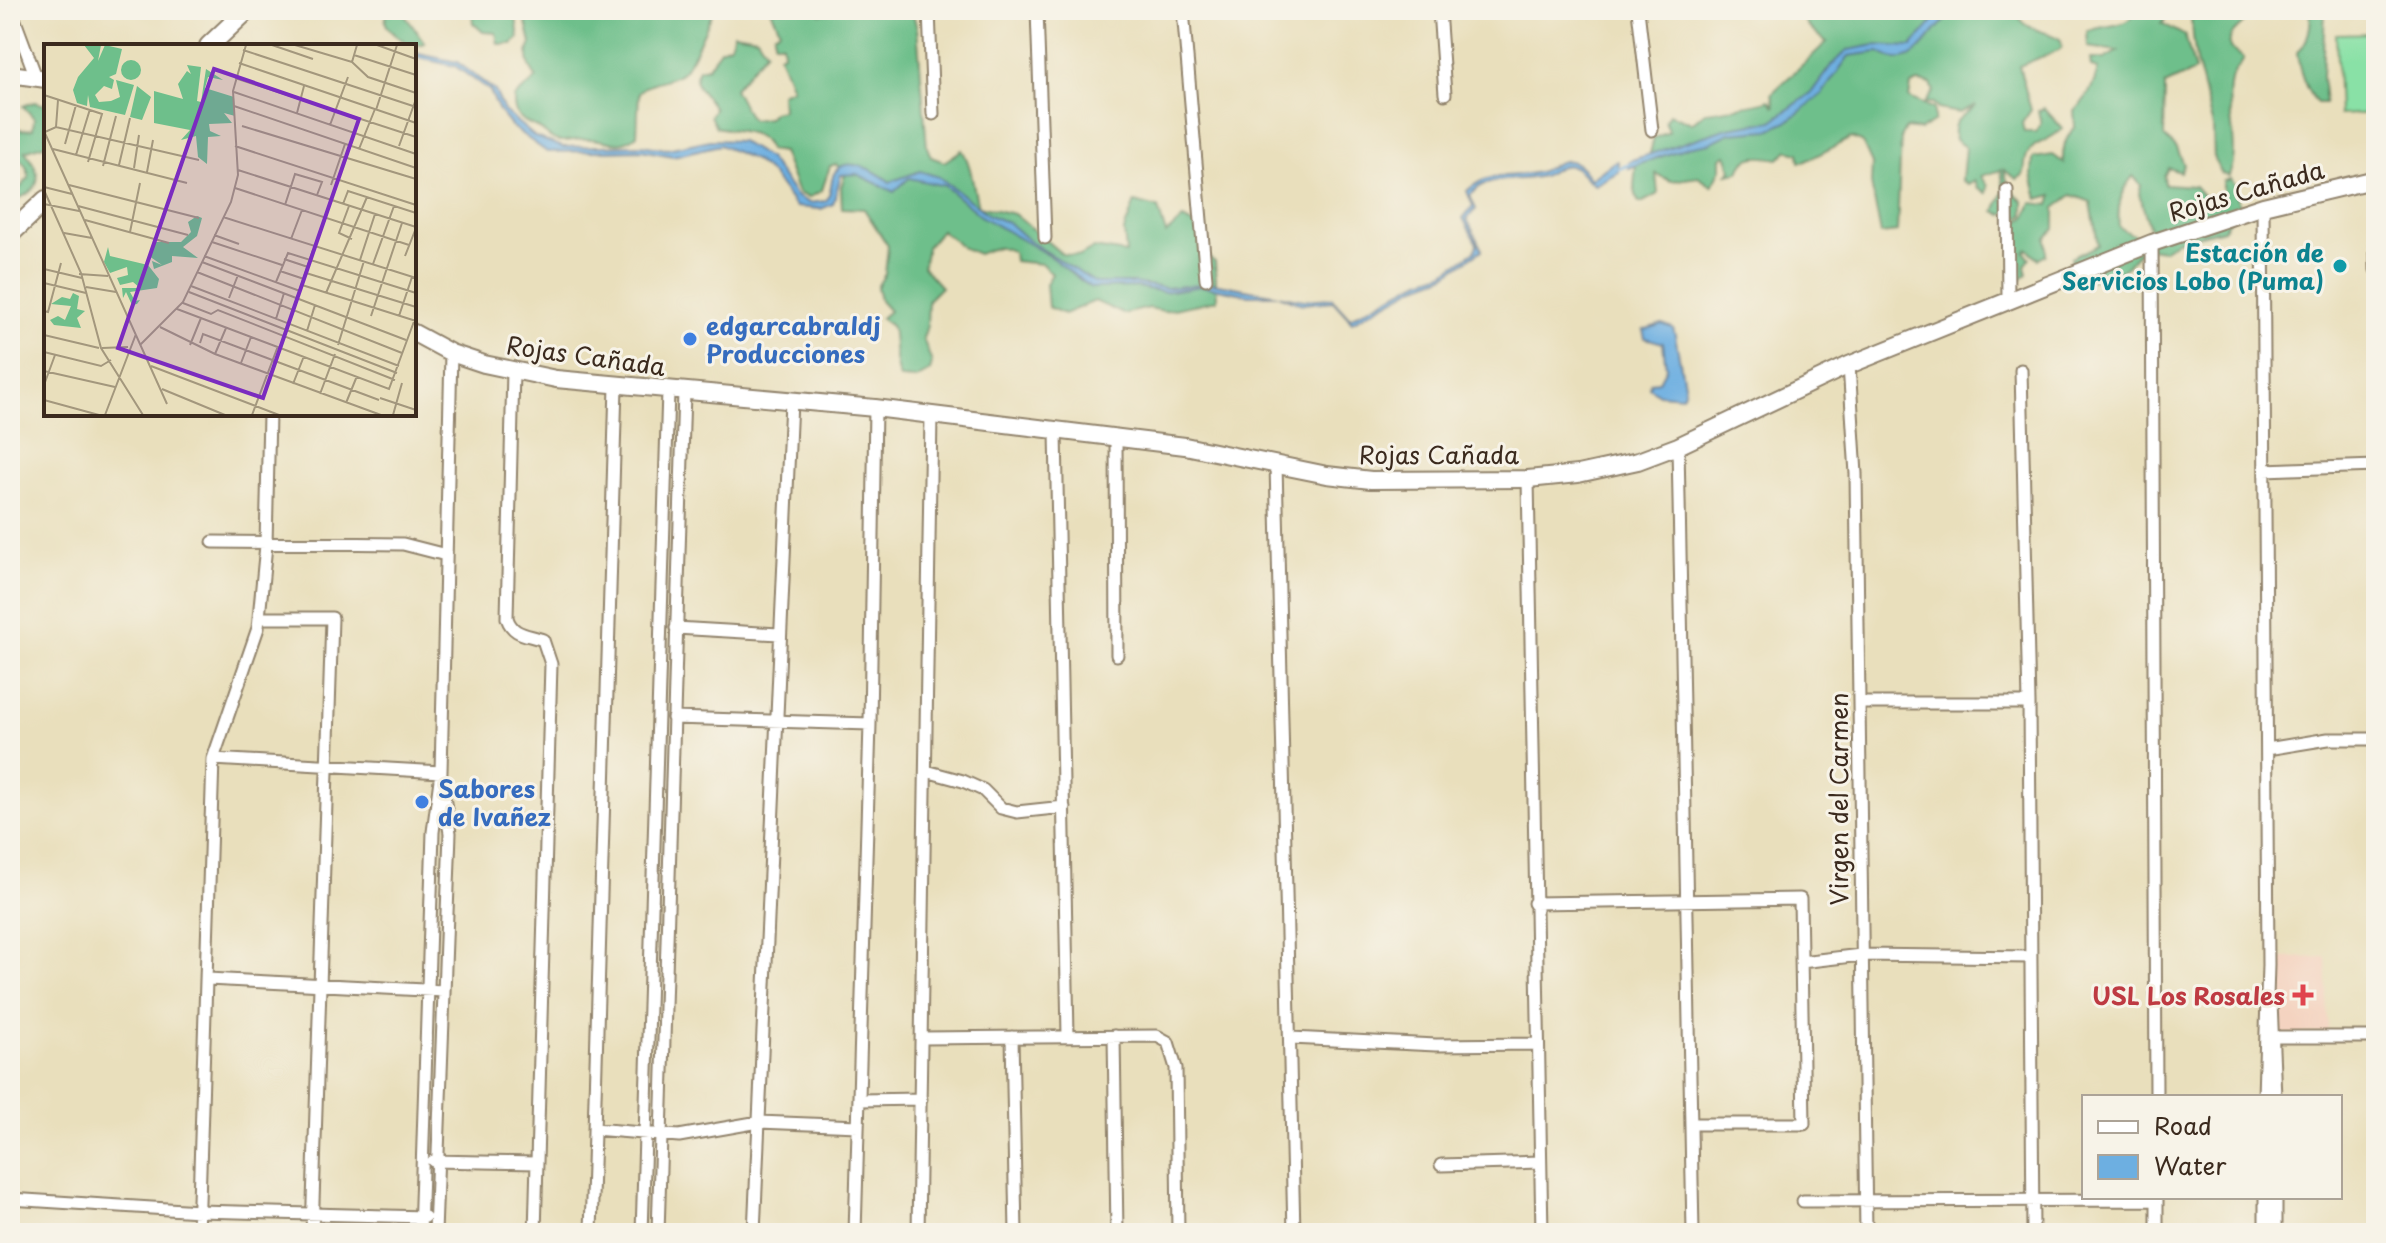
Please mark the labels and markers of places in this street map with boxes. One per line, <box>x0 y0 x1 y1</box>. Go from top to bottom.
place label: Estación de Servicios Lobo (Puma) <box>2062 234 2324 298</box>
marker: Estación de Servicios Lobo (Puma) <box>2331 257 2349 275</box>
place label: edgarcabraldj Producciones <box>706 307 881 371</box>
marker: edgarcabraldj Producciones <box>681 330 699 348</box>
place label: Sabores de Ivañez <box>438 770 551 834</box>
marker: Sabores de Ivañez <box>413 793 431 811</box>
place label: USL Los Rosales <box>2092 977 2285 1013</box>
marker: USL Los Rosales <box>2292 984 2314 1006</box>

